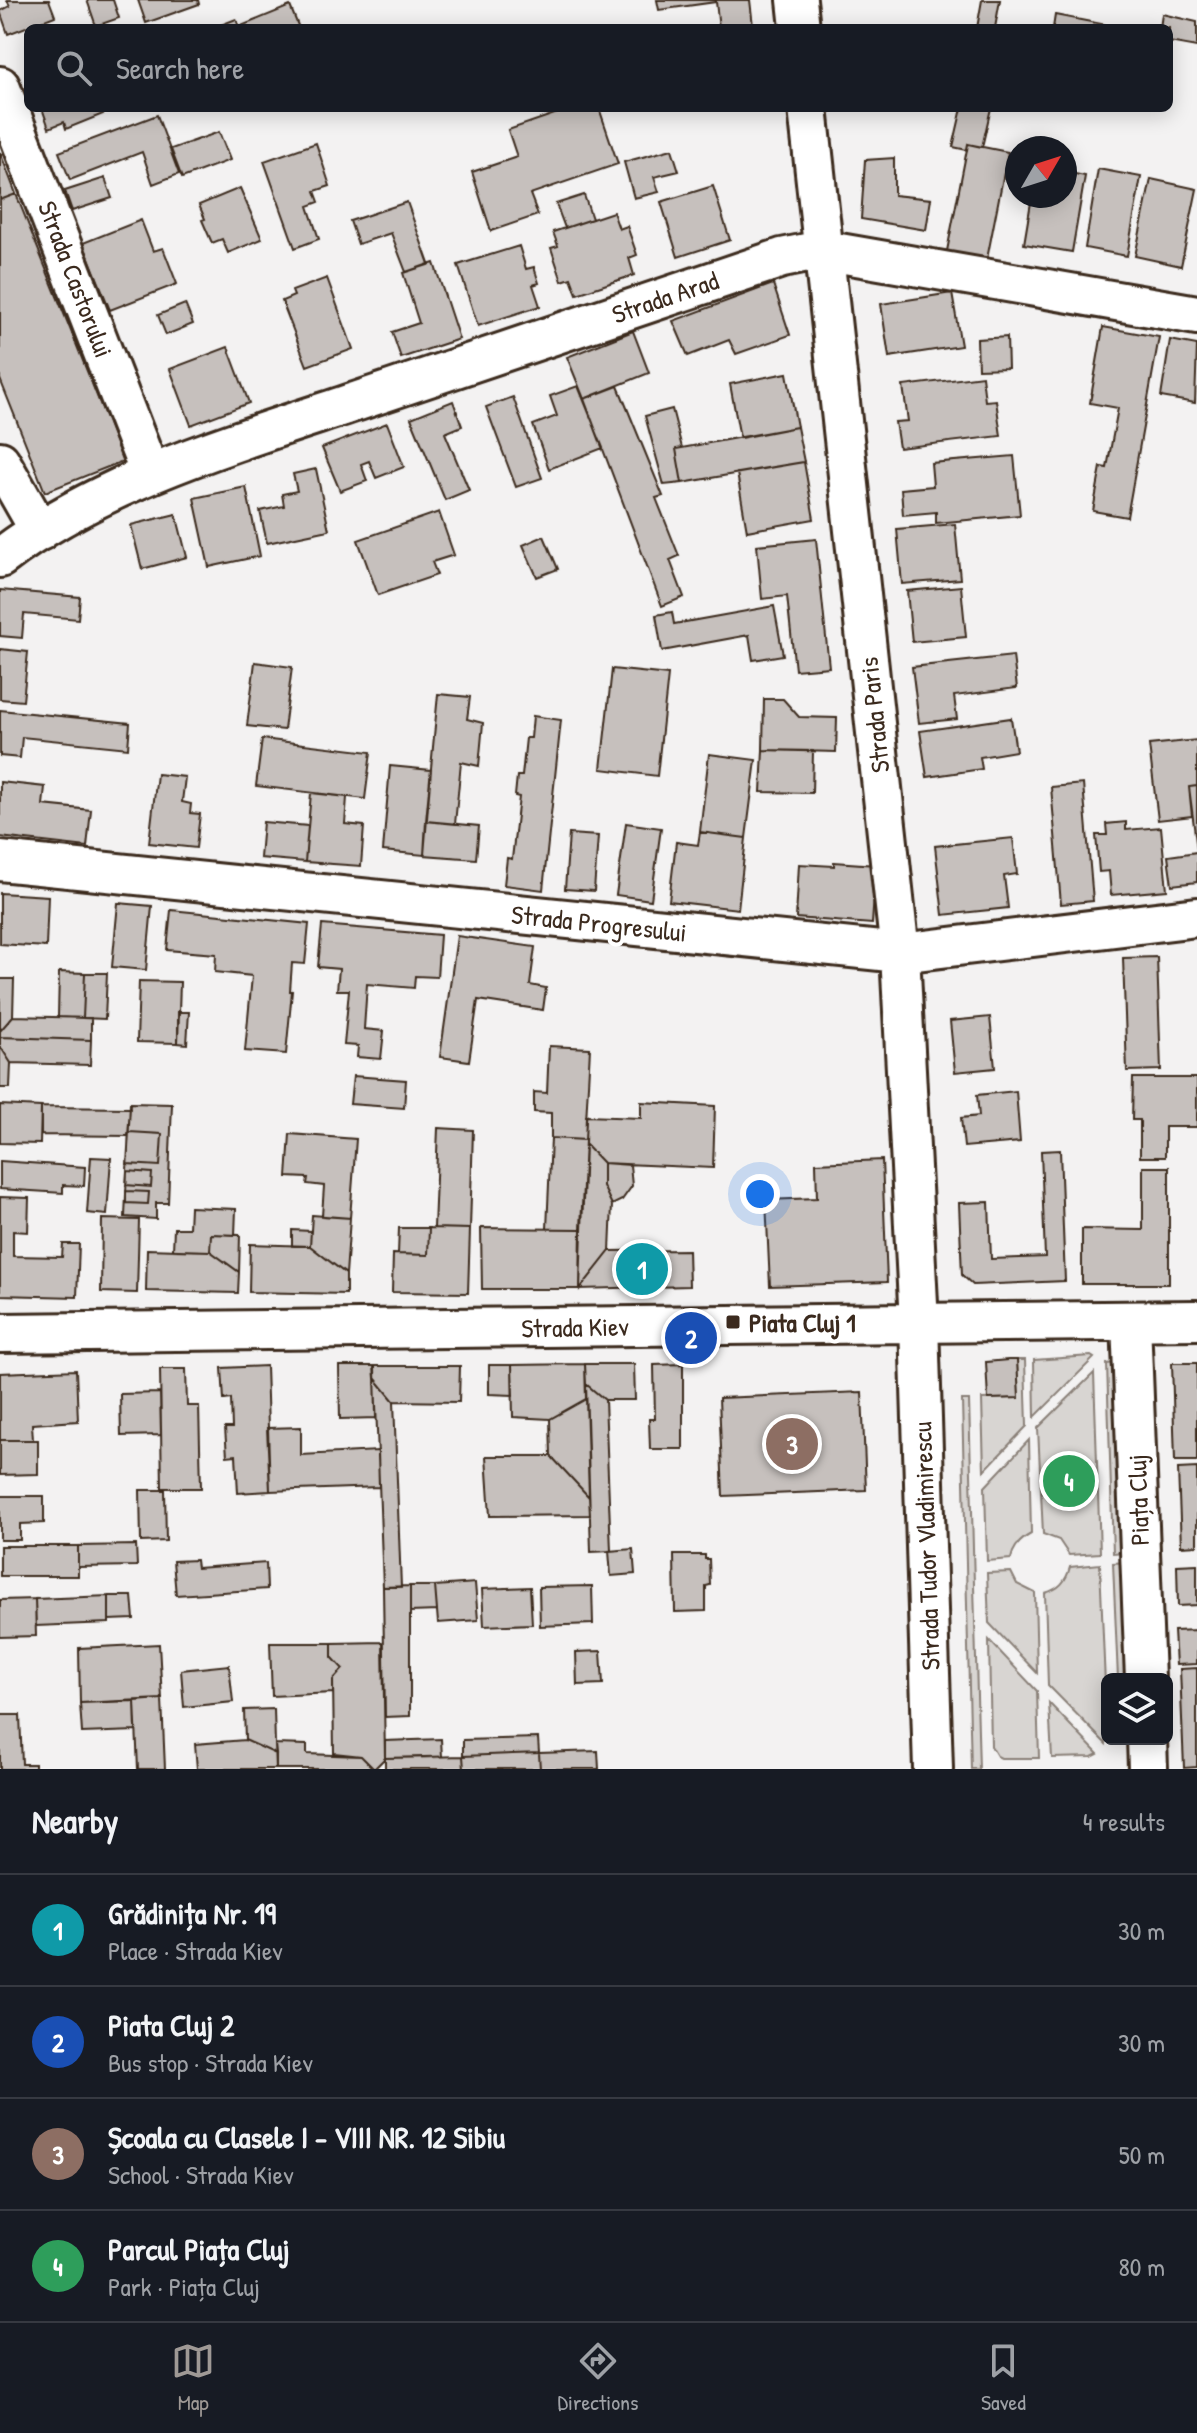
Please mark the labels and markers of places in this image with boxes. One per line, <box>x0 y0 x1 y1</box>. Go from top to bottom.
pin: 1 <box>616 1239 668 1299</box>
place label: Piata Cluj 1 <box>749 1305 856 1340</box>
pin: 2 <box>665 1308 717 1368</box>
marker: Piata Cluj 1 <box>724 1313 742 1331</box>
pin: 3 <box>766 1414 818 1474</box>
pin: 4 <box>1043 1451 1095 1511</box>

